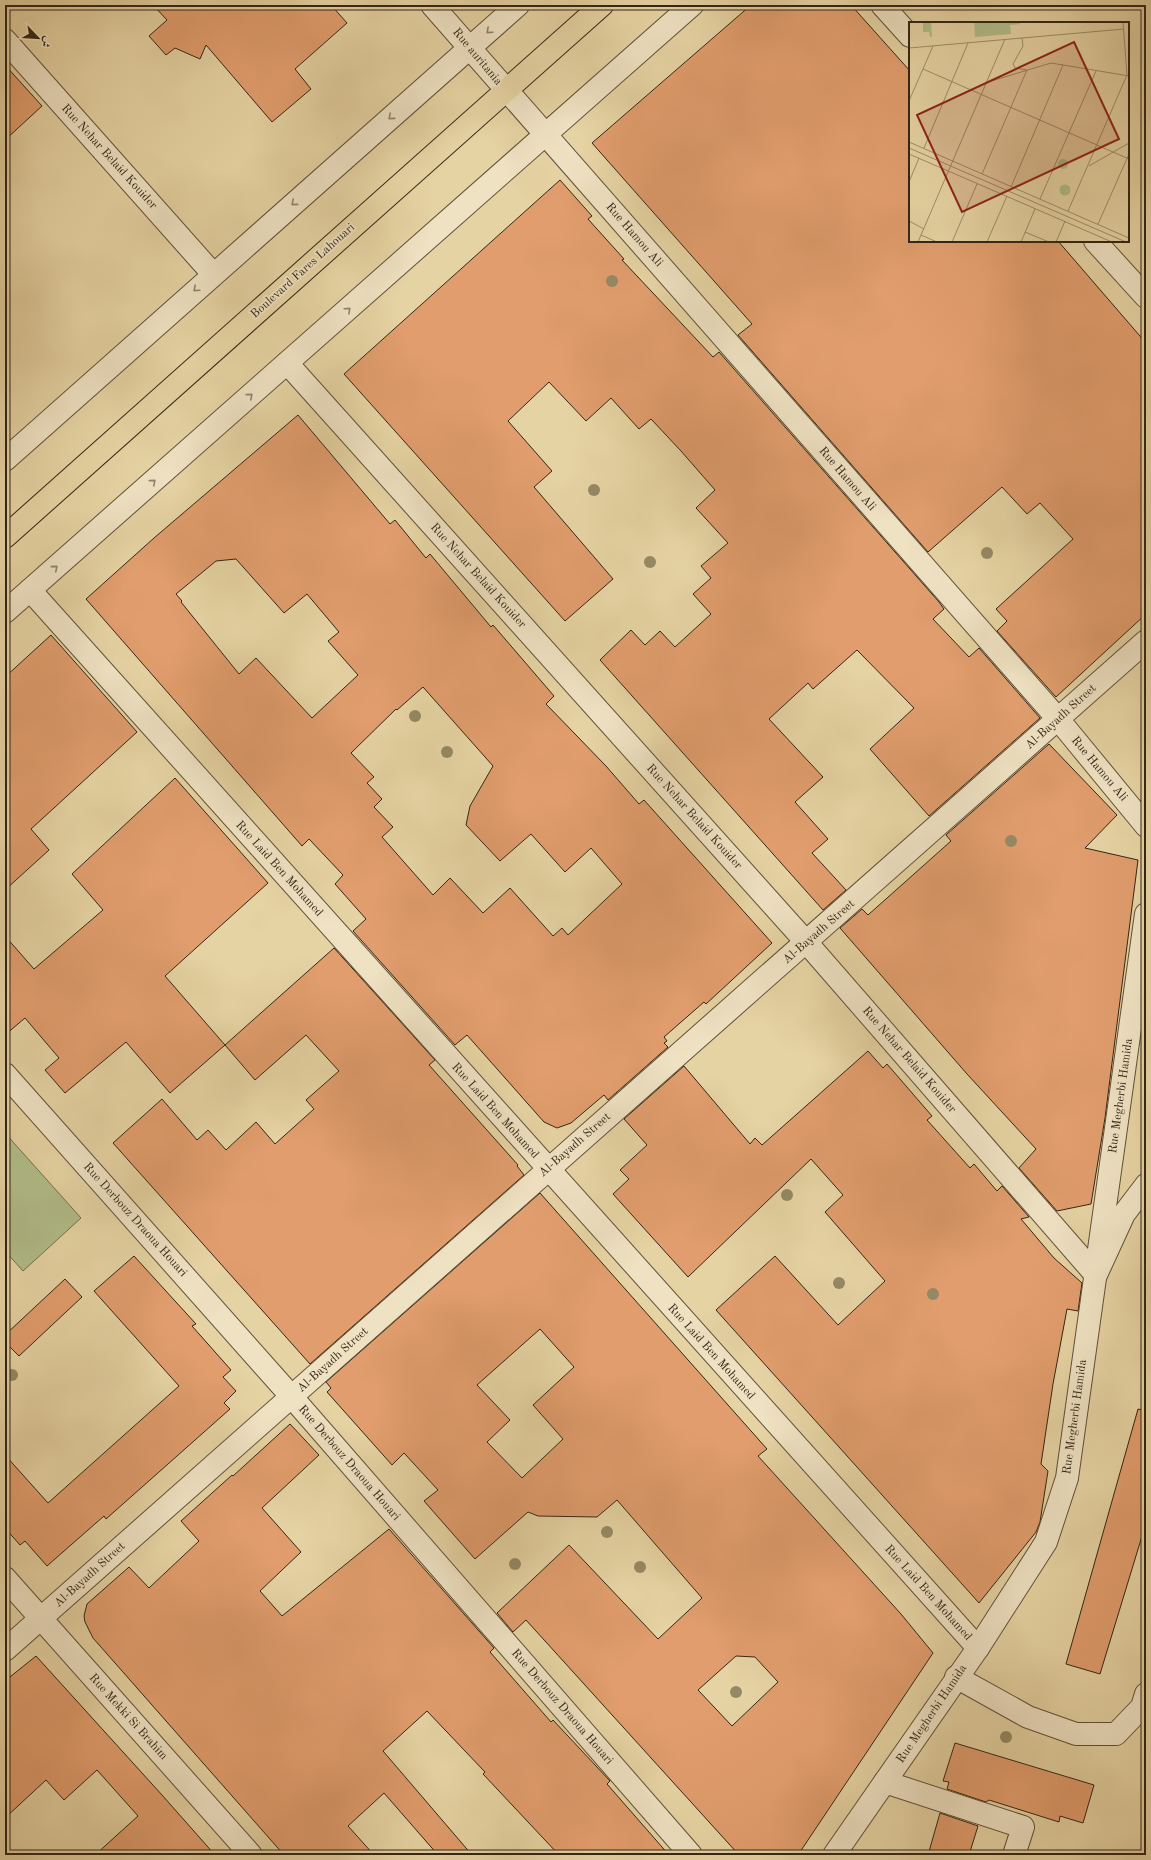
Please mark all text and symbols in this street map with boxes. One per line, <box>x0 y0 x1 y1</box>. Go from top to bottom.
north arrow <box>18 18 58 58</box>
inset map <box>909 22 1129 242</box>
street label: Rue auritania <box>450 26 504 88</box>
one-way arrow <box>486 26 494 34</box>
text: ش <box>38 34 53 49</box>
street label: Rue Nehar Belaid Kouider <box>59 102 159 212</box>
one-way arrow <box>389 113 396 120</box>
one-way arrow <box>291 199 299 206</box>
street label: Rue Hamou Ali <box>603 201 665 269</box>
street label: Boulevard Fares Lahouari <box>249 221 357 321</box>
one-way arrow <box>194 285 201 292</box>
one-way arrow <box>343 307 350 314</box>
one-way arrow <box>246 394 253 401</box>
street label: Rue Hamou Ali <box>816 445 878 513</box>
one-way arrow <box>148 479 155 486</box>
street label: Rue Nehar Belaid Kouider <box>428 521 528 631</box>
one-way arrow <box>50 565 58 572</box>
street label: Al-Bayadh Street <box>1023 682 1099 752</box>
street label: Rue Hamou Ali <box>1069 734 1129 804</box>
street label: Rue Nehar Belaid Kouider <box>644 762 744 872</box>
street label: Rue Laid Ben Mohamed <box>233 819 325 919</box>
street label: Al-Bayadh Street <box>781 898 857 966</box>
street label: Rue Nehar Belaid Kouider <box>860 1005 958 1116</box>
street label: Rue Megherbi Hamida <box>1107 1038 1135 1154</box>
street label: Rue Laid Ben Mohamed <box>449 1061 541 1161</box>
street label: Al-Bayadh Street <box>537 1111 613 1179</box>
street label: Rue Derbouz Draoua Houari <box>81 1161 189 1279</box>
street label: Rue Laid Ben Mohamed <box>665 1302 757 1402</box>
street label: Al-Bayadh Street <box>295 1325 371 1395</box>
street label: Rue Megherbi Hamida <box>1061 1359 1089 1475</box>
street label: Rue Derbouz Draoua Houari <box>296 1403 402 1523</box>
street label: Al-Bayadh Street <box>52 1540 128 1610</box>
street label: Rue Laid Ben Mohamed <box>882 1543 974 1643</box>
street label: Rue Derbouz Draoua Houari <box>509 1647 615 1767</box>
street label: Rue Megherbi Hamida <box>895 1663 969 1765</box>
street label: Rue Mekki Si Brahim <box>86 1672 170 1763</box>

